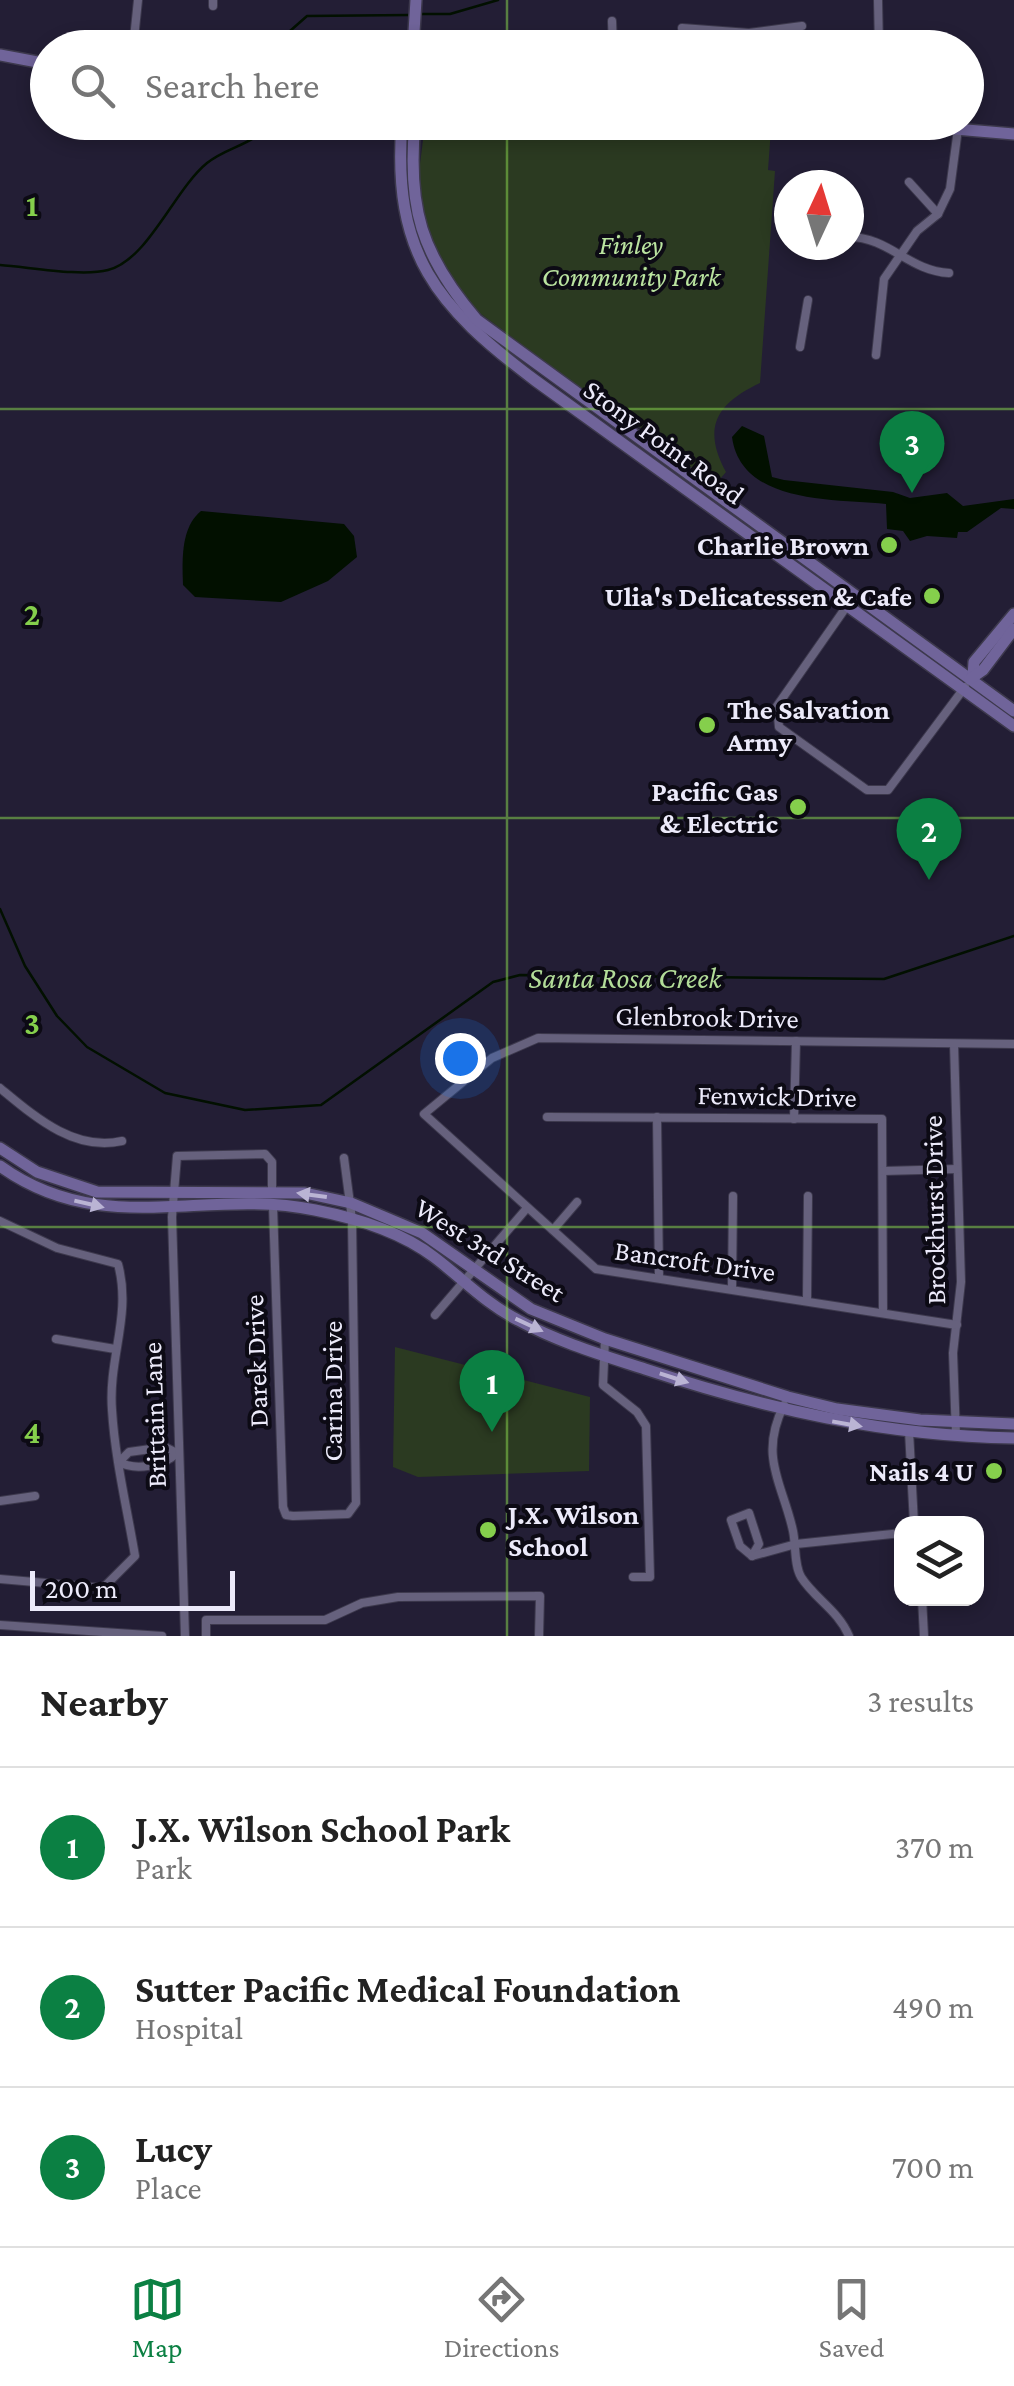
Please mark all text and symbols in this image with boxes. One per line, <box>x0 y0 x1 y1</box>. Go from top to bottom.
search box <box>30 30 984 140</box>
icon: search <box>65 58 120 113</box>
text: Search here <box>145 64 319 106</box>
north arrow <box>774 170 864 260</box>
text: 1 <box>26 187 38 223</box>
park label: Finley Community Park <box>542 229 722 292</box>
street label: Stony Point Road <box>578 374 750 511</box>
pin: 3 <box>880 410 944 493</box>
place label: Charlie Brown <box>697 530 869 561</box>
marker: Charlie Brown <box>878 534 900 556</box>
place label: Ulia's Delicatessen & Cafe <box>604 581 912 612</box>
marker: Ulia's Delicatessen & Cafe <box>921 585 943 607</box>
text: 2 <box>24 596 40 632</box>
place label: The Salvation Army <box>726 694 890 757</box>
marker: The Salvation Army <box>696 714 718 736</box>
place label: Pacific Gas & Electric <box>651 776 778 839</box>
marker: Pacific Gas & Electric <box>787 796 809 818</box>
pin: 2 <box>896 798 962 880</box>
water label: Santa Rosa Creek <box>528 961 724 994</box>
street label: Glenbrook Drive <box>615 1000 799 1034</box>
text: 3 <box>24 1005 40 1041</box>
your location <box>435 1033 486 1084</box>
street label: Fenwick Drive <box>697 1079 857 1113</box>
street label: Brockhurst Drive <box>917 1115 951 1305</box>
one-way arrow <box>295 1186 327 1202</box>
street label: West 3rd Street <box>409 1192 571 1309</box>
one-way arrow <box>74 1196 105 1212</box>
street label: Bancroft Drive <box>613 1234 777 1288</box>
street label: Darek Drive <box>238 1294 274 1428</box>
one-way arrow <box>515 1317 544 1334</box>
street label: Carina Drive <box>317 1321 348 1461</box>
street label: Brittain Lane <box>136 1342 172 1488</box>
pin: 1 <box>460 1350 524 1432</box>
one-way arrow <box>659 1372 689 1387</box>
text: 4 <box>23 1414 41 1450</box>
one-way arrow <box>832 1417 863 1432</box>
place label: Nails 4 U <box>869 1456 974 1487</box>
marker: Nails 4 U <box>983 1460 1005 1482</box>
place label: J.X. Wilson School <box>505 1499 639 1562</box>
map controls <box>894 1516 984 1606</box>
button: layers <box>894 1516 984 1606</box>
marker: J.X. Wilson School <box>477 1519 499 1541</box>
scale bar <box>30 1566 235 1610</box>
text: 200 m <box>45 1573 118 1604</box>
text: Nearby <box>40 1678 168 1725</box>
text: 3 results <box>867 1683 974 1719</box>
text: J.X. Wilson School Park <box>135 1808 510 1850</box>
text: 1 <box>67 1829 78 1865</box>
text: 370 m <box>895 1829 974 1865</box>
text: Park <box>135 1850 192 1886</box>
text: Sutter Pacific Medical Foundation <box>135 1968 680 2010</box>
text: 2 <box>64 1989 81 2025</box>
text: 490 m <box>892 1989 974 2025</box>
text: Hospital <box>135 2010 243 2046</box>
text: Lucy <box>135 2128 212 2170</box>
text: 3 <box>65 2149 80 2185</box>
text: 700 m <box>892 2149 974 2185</box>
text: Place <box>135 2170 201 2206</box>
tab: Map <box>130 2272 185 2363</box>
tab: Directions <box>444 2272 560 2363</box>
tab: Saved <box>819 2272 884 2363</box>

